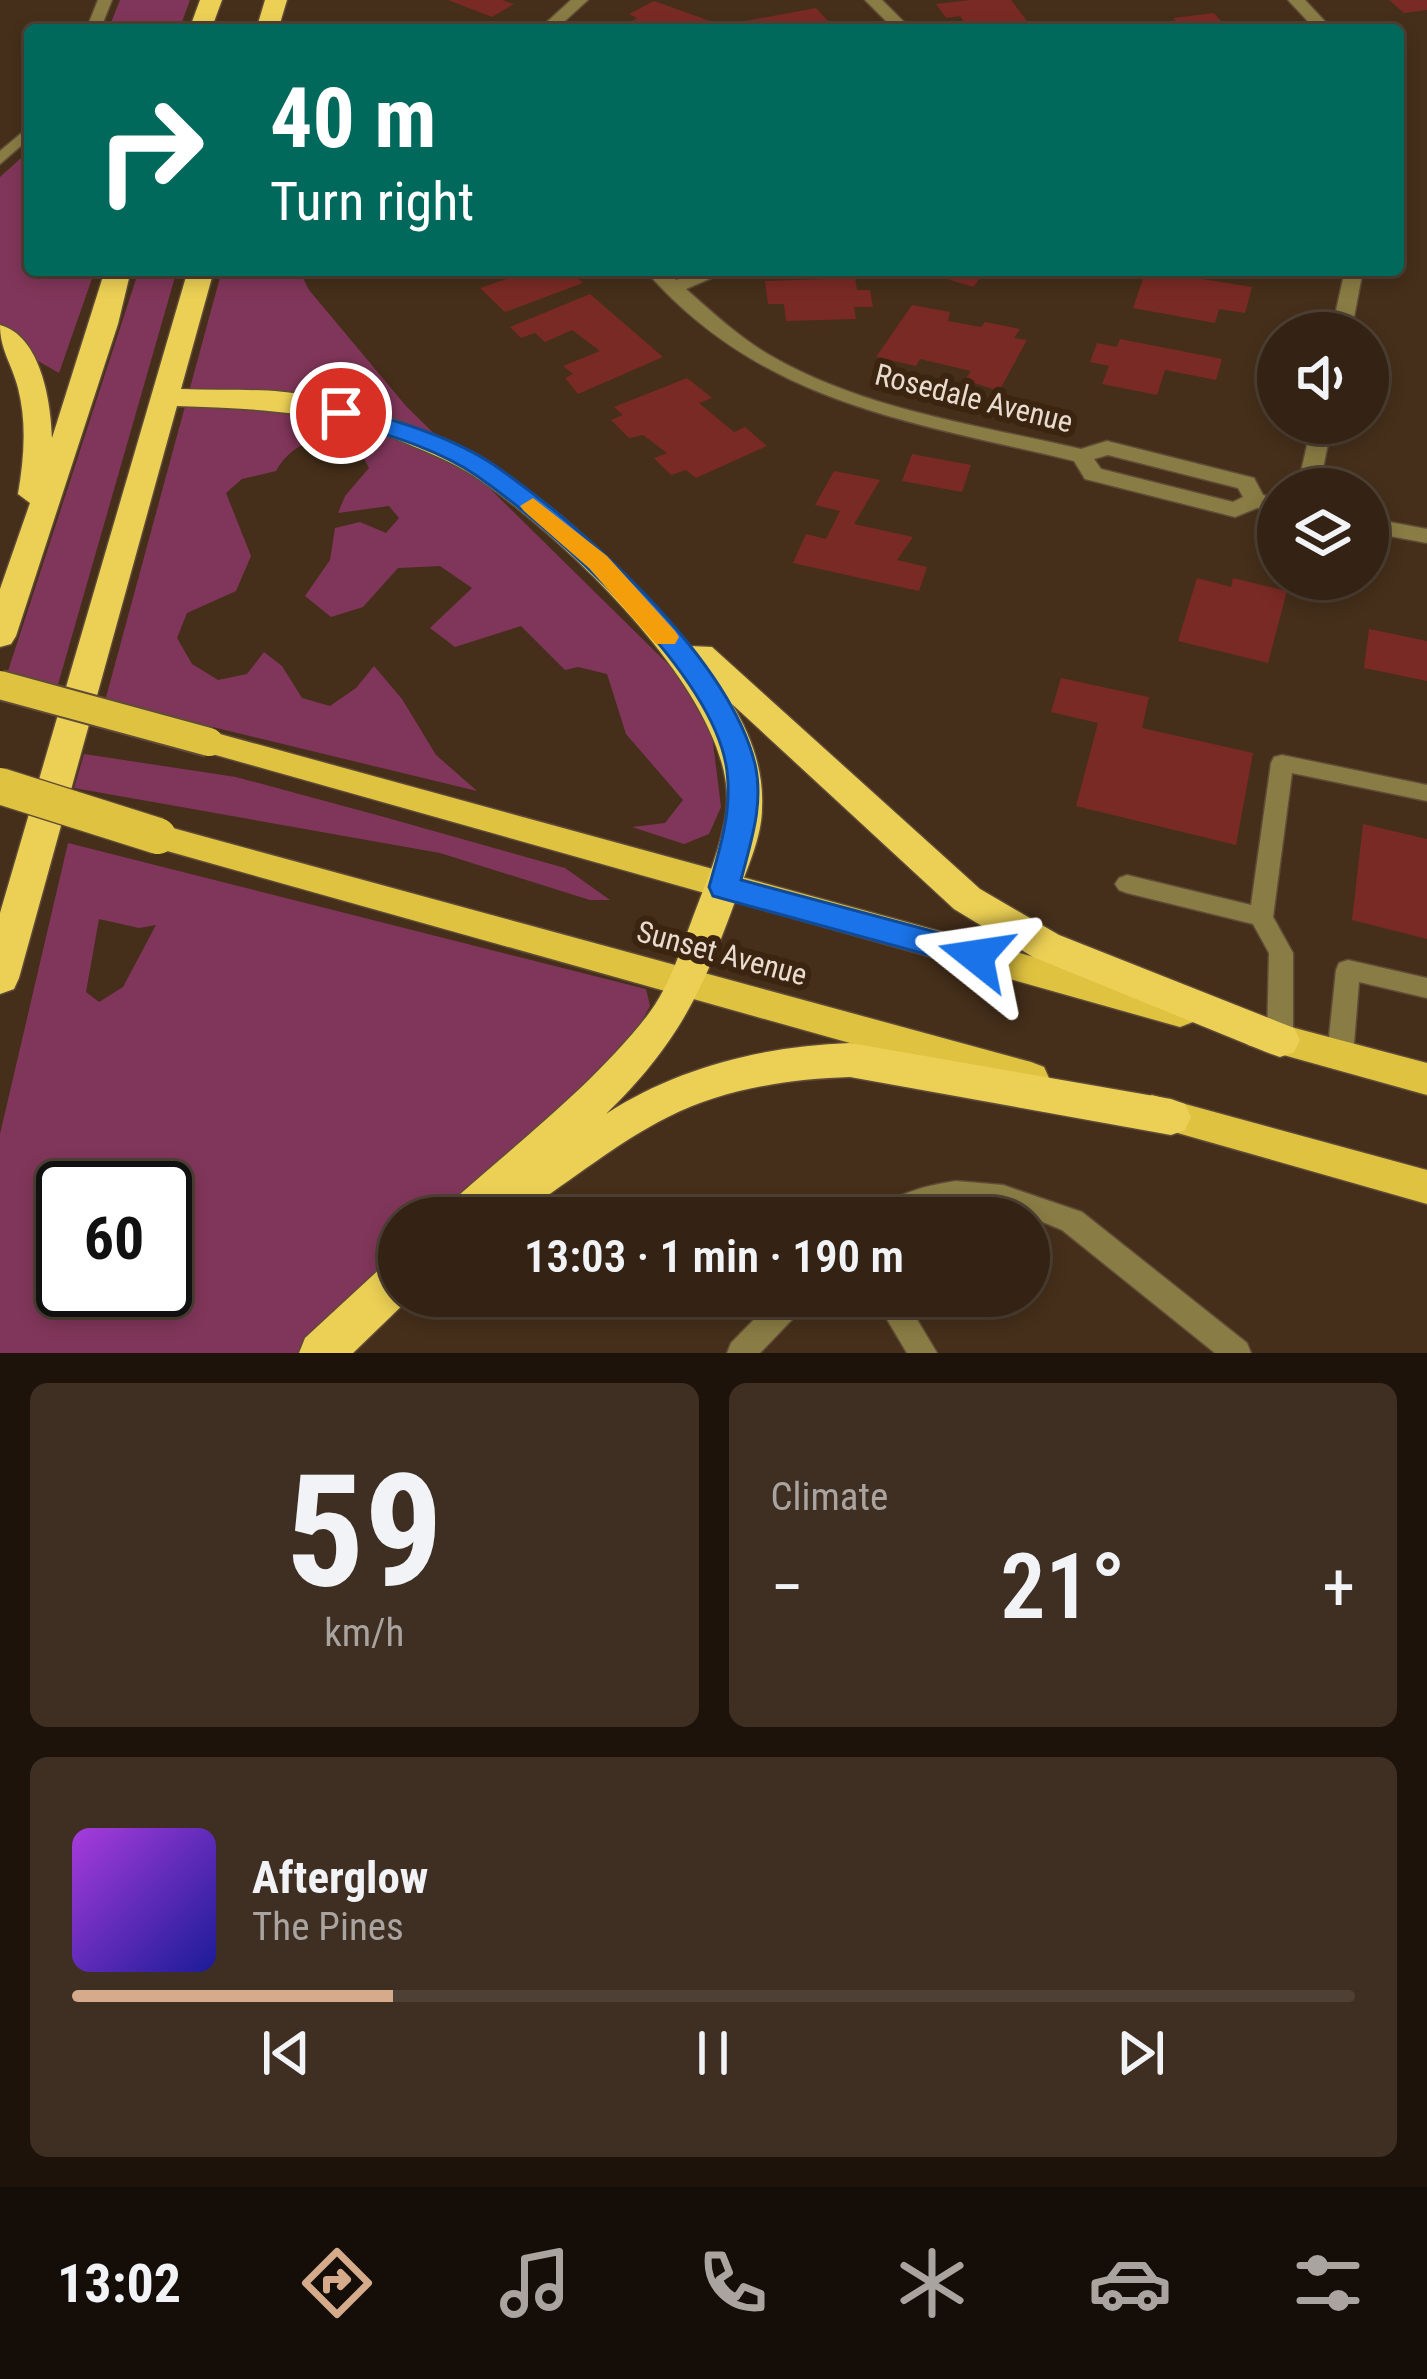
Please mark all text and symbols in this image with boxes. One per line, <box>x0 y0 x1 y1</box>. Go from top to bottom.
text: 40 m <box>270 69 437 168</box>
icon: right <box>72 72 228 228</box>
text: Turn right <box>270 170 474 233</box>
map controls <box>1257 312 1389 600</box>
button: sound <box>1257 312 1389 444</box>
street label: Rosedale Avenue <box>872 357 1076 439</box>
pin <box>290 362 392 464</box>
icon: arrive <box>308 380 374 446</box>
button: layers <box>1257 468 1389 600</box>
position arrow <box>913 893 1039 1019</box>
street label: Sunset Avenue <box>633 914 811 992</box>
speed limit sign: 60 <box>36 1161 192 1317</box>
text: 13:03 · 1 min · 190 m <box>524 1230 904 1283</box>
text: 59 <box>285 1440 443 1623</box>
text: Climate <box>771 1474 888 1520</box>
text: 21° <box>1000 1535 1125 1640</box>
text: − <box>771 1549 804 1626</box>
text: + <box>1322 1549 1355 1626</box>
text: km/h <box>324 1610 404 1656</box>
text: Afterglow <box>252 1851 428 1904</box>
text: The Pines <box>252 1904 404 1950</box>
icon: previous <box>253 2020 319 2086</box>
icon: pause <box>680 2020 746 2086</box>
icon: next <box>1108 2020 1174 2086</box>
icon: directions <box>295 2241 379 2325</box>
icon: music <box>493 2241 577 2325</box>
icon: phone <box>691 2241 775 2325</box>
icon: climate <box>890 2241 974 2325</box>
icon: car <box>1088 2241 1172 2325</box>
icon: filters <box>1286 2241 1370 2325</box>
text: 13:02 <box>57 2252 181 2315</box>

